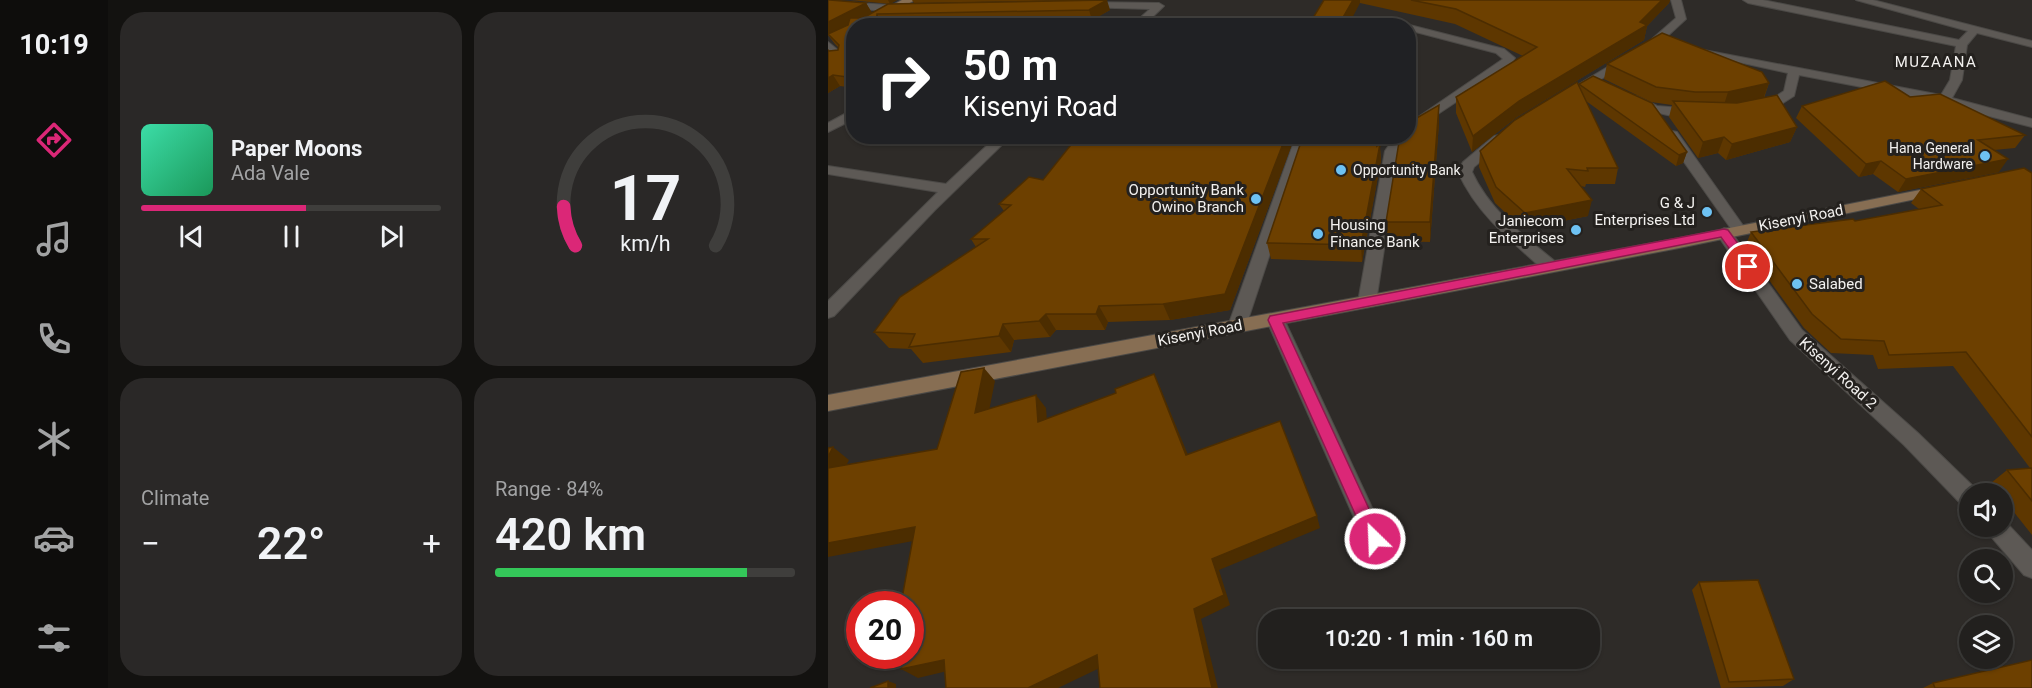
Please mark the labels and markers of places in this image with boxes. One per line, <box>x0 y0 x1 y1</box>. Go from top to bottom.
place label: Hana General Hardware <box>1889 140 1973 172</box>
marker: Hana General Hardware <box>1978 149 1992 163</box>
place label: Opportunity Bank <box>1353 162 1462 178</box>
marker: Opportunity Bank <box>1334 163 1348 177</box>
place label: Opportunity Bank Owino Branch <box>1129 181 1244 216</box>
marker: Opportunity Bank Owino Branch <box>1249 192 1263 206</box>
place label: G & J Enterprises Ltd <box>1594 194 1695 229</box>
marker: G & J Enterprises Ltd <box>1700 205 1714 219</box>
place label: Janiecom Enterprises <box>1489 212 1564 247</box>
place label: Housing Finance Bank <box>1330 216 1420 251</box>
marker: Janiecom Enterprises <box>1569 223 1583 237</box>
marker: Housing Finance Bank <box>1311 227 1325 241</box>
pin <box>1722 241 1773 292</box>
place label: Salabed <box>1809 275 1863 293</box>
marker: Salabed <box>1790 277 1804 291</box>

